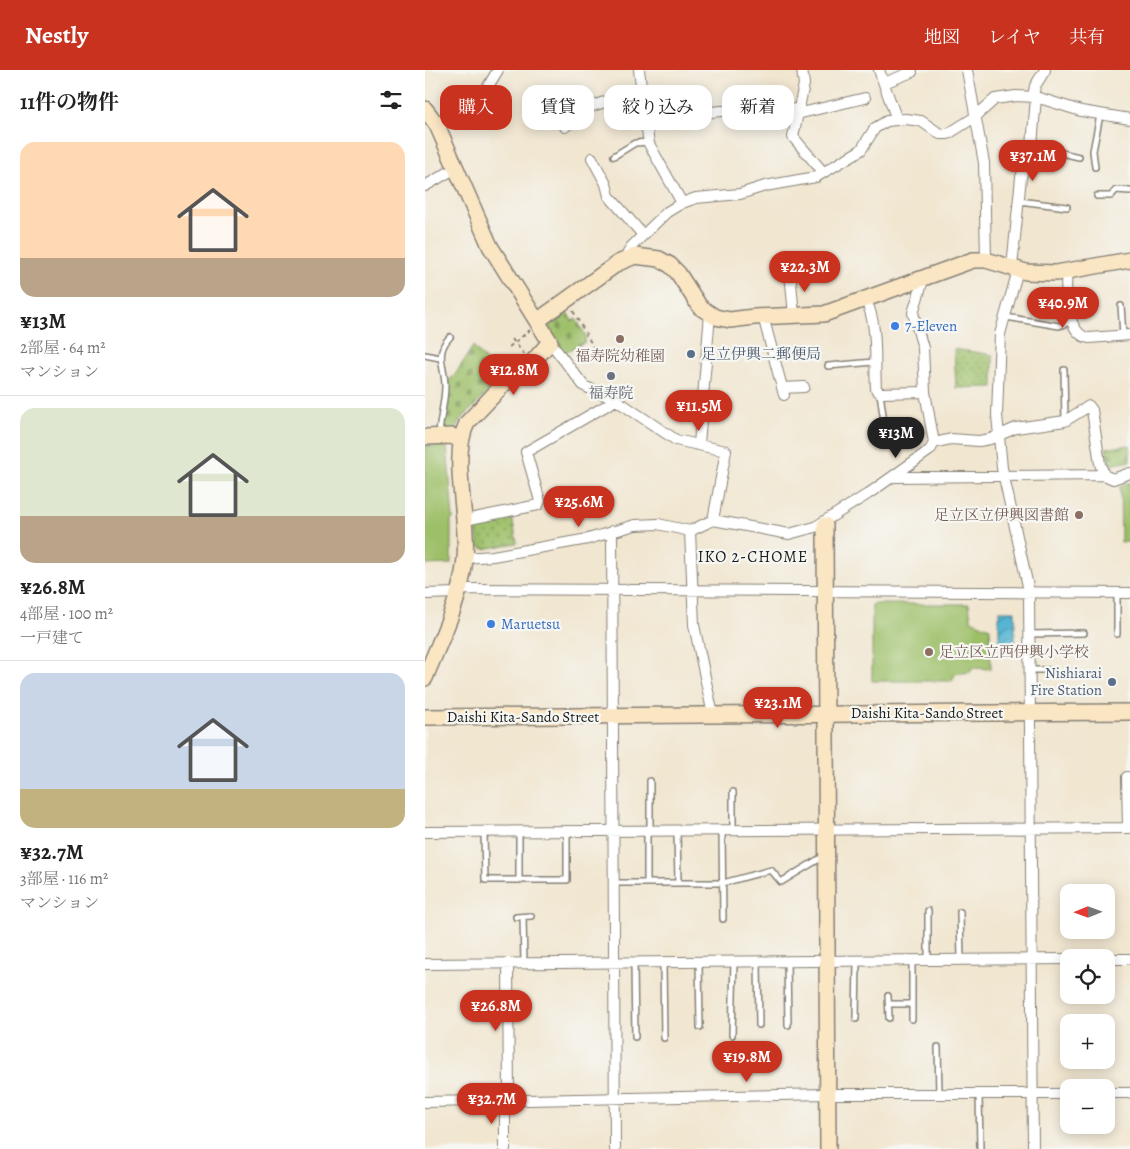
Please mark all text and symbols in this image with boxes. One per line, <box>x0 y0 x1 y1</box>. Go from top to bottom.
text: Nestly <box>25 19 88 51</box>
text: 地図 <box>924 25 960 49</box>
text: レイヤ <box>988 25 1041 49</box>
text: 共有 <box>1069 25 1105 49</box>
chip: 購入 <box>440 85 512 130</box>
chip: 賃貸 <box>522 85 594 130</box>
chip: 絞り込み <box>604 85 712 130</box>
chip: 新着 <box>722 85 794 130</box>
icon: filters <box>377 86 405 114</box>
text: 11件の物件 <box>20 88 119 116</box>
pin: ¥37.1M <box>992 140 1074 182</box>
text: ¥37.1M <box>1010 145 1056 167</box>
icon: home <box>168 175 258 265</box>
pin: ¥22.3M <box>764 250 846 293</box>
text: ¥22.3M <box>780 256 830 278</box>
pin: ¥40.9M <box>1022 286 1104 329</box>
text: ¥40.9M <box>1038 292 1088 314</box>
text: ¥13M <box>20 307 66 335</box>
place label: 7-Eleven <box>905 316 957 336</box>
marker: 7-Eleven <box>889 320 901 332</box>
marker: 福寿院幼稚園 <box>614 333 626 345</box>
text: 2部屋 · 64 m² <box>20 337 106 359</box>
place label: 足立伊興二郵便局 <box>701 344 821 364</box>
place label: 福寿院幼稚園 <box>575 346 665 366</box>
marker: 足立伊興二郵便局 <box>685 348 697 360</box>
pin: ¥12.8M <box>473 354 555 396</box>
text: ¥12.8M <box>490 359 538 381</box>
text: マンション <box>20 361 99 383</box>
marker: 福寿院 <box>605 370 617 382</box>
place label: 福寿院 <box>588 383 634 403</box>
pin: ¥11.5M <box>658 390 740 432</box>
text: ¥11.5M <box>676 395 722 417</box>
pin: ¥13M <box>866 416 926 459</box>
text: ¥13M <box>878 422 914 444</box>
icon: home <box>168 440 258 530</box>
pin: ¥25.6M <box>538 486 620 528</box>
text: ¥25.6M <box>554 491 604 513</box>
place label: 足立区立伊興図書館 <box>934 505 1069 525</box>
marker: 足立区立伊興図書館 <box>1073 509 1085 521</box>
district label: IKO 2-CHOME <box>698 546 808 568</box>
text: ¥26.8M <box>20 573 86 601</box>
text: 4部屋 · 100 m² <box>20 603 113 625</box>
place label: Maruetsu <box>501 614 561 634</box>
marker: Maruetsu <box>485 618 497 630</box>
text: 一戸建て <box>20 627 84 649</box>
place label: 足立区立西伊興小学校 <box>939 642 1089 662</box>
marker: 足立区立西伊興小学校 <box>923 646 935 658</box>
place label: Nishiarai Fire Station <box>1030 663 1102 700</box>
marker: Nishiarai Fire Station <box>1106 676 1118 688</box>
pin: ¥23.1M <box>737 686 819 729</box>
text: ¥23.1M <box>754 692 802 714</box>
street label: Daishi Kita-Sando Street <box>851 703 1003 723</box>
icon: home <box>168 705 258 795</box>
street label: Daishi Kita-Sando Street <box>447 707 599 727</box>
text: ¥32.7M <box>20 838 84 866</box>
text: 3部屋 · 116 m² <box>20 868 108 890</box>
north arrow <box>1060 884 1115 939</box>
map controls <box>1060 884 1115 1134</box>
text: マンション <box>20 892 99 914</box>
button: locate <box>1060 949 1115 1004</box>
pin: ¥26.8M <box>455 990 537 1032</box>
text: ¥26.8M <box>471 995 521 1017</box>
button: + <box>1060 1014 1115 1069</box>
pin: ¥19.8M <box>706 1040 788 1083</box>
text: ¥19.8M <box>723 1046 771 1068</box>
button: − <box>1060 1079 1115 1134</box>
pin: ¥32.7M <box>451 1082 533 1125</box>
text: ¥32.7M <box>468 1088 516 1110</box>

